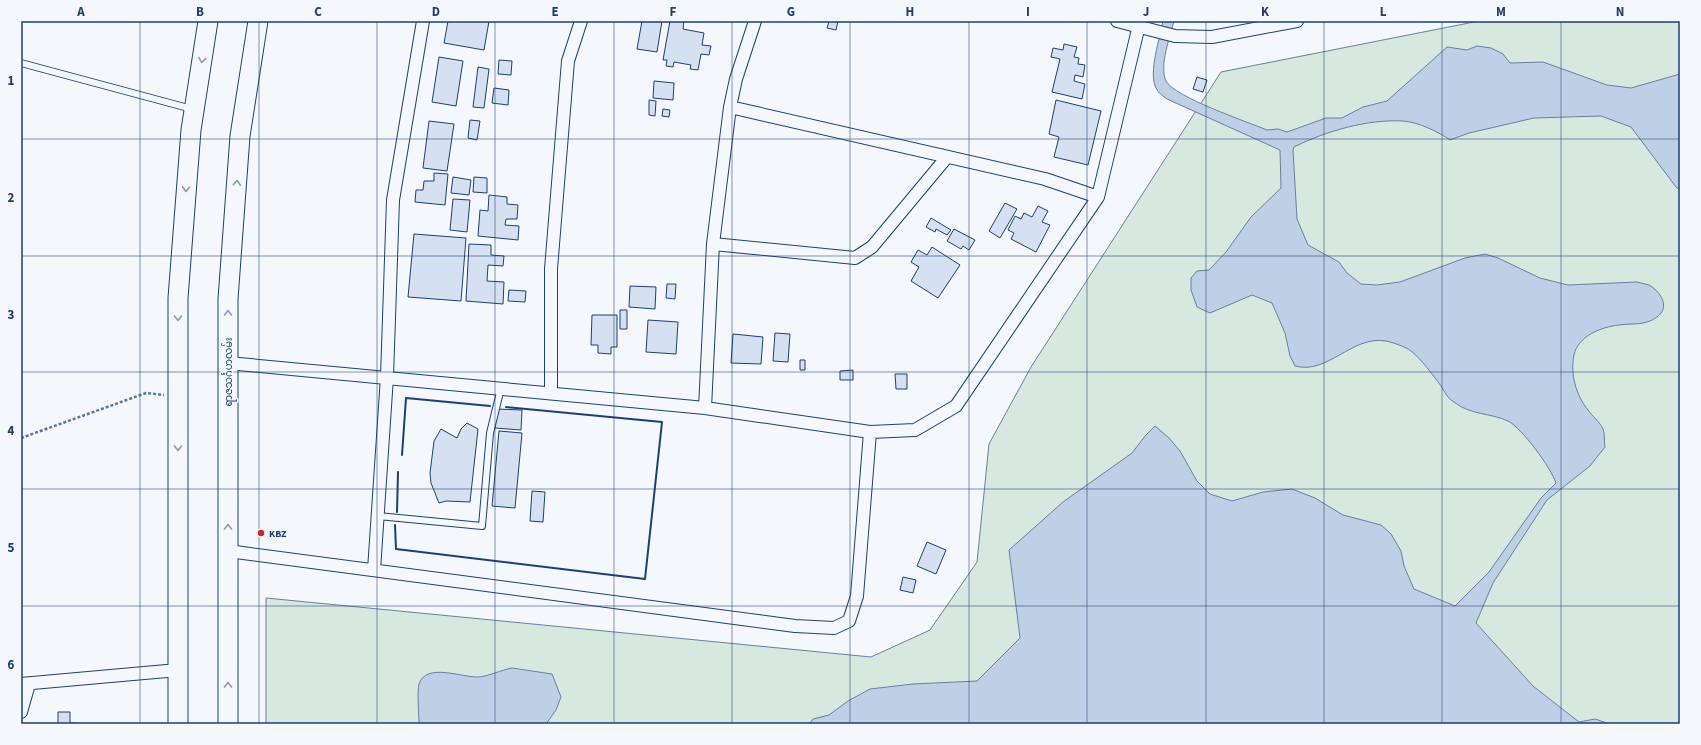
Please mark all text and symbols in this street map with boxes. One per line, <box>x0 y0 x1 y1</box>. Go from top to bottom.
text: A <box>76 3 85 21</box>
text: B <box>196 3 204 21</box>
text: C <box>314 3 322 21</box>
text: D <box>432 3 440 21</box>
text: E <box>551 3 559 21</box>
text: F <box>670 3 677 21</box>
text: G <box>787 3 795 21</box>
text: H <box>906 3 914 21</box>
text: I <box>1026 3 1030 21</box>
text: J <box>1143 3 1149 21</box>
text: K <box>1261 3 1270 21</box>
text: L <box>1380 3 1387 21</box>
text: M <box>1496 3 1506 21</box>
text: N <box>1616 3 1624 21</box>
one-way arrow <box>198 56 206 63</box>
text: 1 <box>8 72 15 90</box>
one-way arrow <box>232 180 241 186</box>
one-way arrow <box>182 186 191 192</box>
text: 2 <box>8 189 15 207</box>
text: 3 <box>8 306 15 324</box>
one-way arrow <box>224 310 232 316</box>
one-way arrow <box>174 315 182 321</box>
street label: ရာဇသင်္ဂဟလမ်း <box>221 338 237 406</box>
text: 4 <box>8 422 15 440</box>
one-way arrow <box>174 445 182 451</box>
one-way arrow <box>224 524 232 530</box>
place label: KBZ <box>269 527 287 541</box>
marker: KBZ <box>256 528 266 538</box>
text: 5 <box>8 539 15 557</box>
text: 6 <box>8 656 15 674</box>
one-way arrow <box>224 682 232 688</box>

